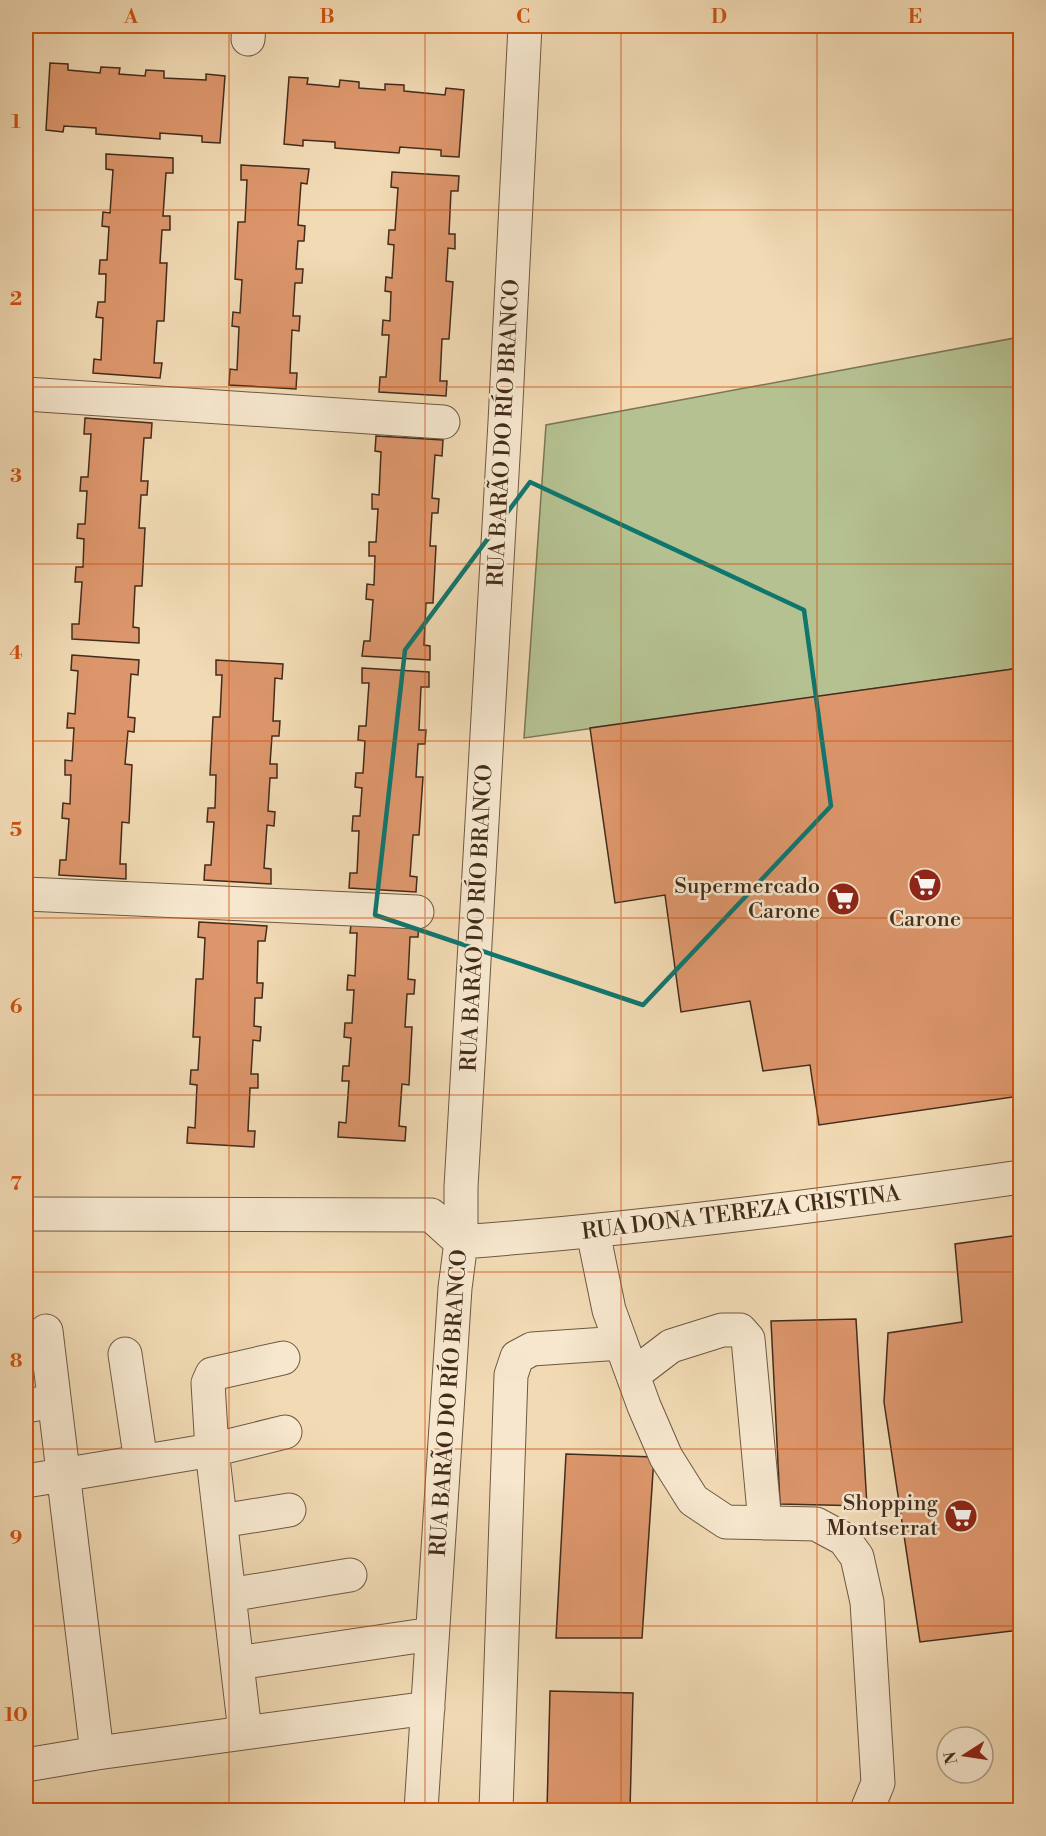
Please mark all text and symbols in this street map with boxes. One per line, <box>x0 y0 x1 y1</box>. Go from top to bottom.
text: A <box>123 5 139 30</box>
text: B <box>319 5 335 30</box>
text: C <box>516 5 530 30</box>
text: D <box>711 5 727 30</box>
text: E <box>908 5 922 30</box>
text: 1 <box>11 110 21 135</box>
street label: RUA BARÃO DO RÍO BRANCO <box>481 278 526 587</box>
text: 2 <box>10 287 22 312</box>
text: 3 <box>10 464 22 489</box>
text: 4 <box>9 641 23 666</box>
street label: RUA BARÃO DO RÍO BRANCO <box>454 763 499 1072</box>
text: 5 <box>10 818 22 843</box>
supermarket icon: Carone <box>907 867 943 903</box>
place label: Supermercado Carone <box>674 873 820 925</box>
supermarket icon: Supermercado Carone <box>825 881 861 917</box>
place label: Carone <box>889 906 961 933</box>
text: 6 <box>10 995 23 1020</box>
text: 7 <box>10 1172 22 1197</box>
street label: RUA DONA TEREZA CRISTINA <box>580 1180 903 1246</box>
street label: RUA BARÃO DO RÍO BRANCO <box>424 1248 473 1558</box>
text: 8 <box>10 1349 23 1374</box>
place label: Shopping Montserrat <box>826 1490 939 1542</box>
supermarket icon: Shopping Montserrat <box>943 1498 979 1534</box>
text: 9 <box>10 1526 22 1551</box>
text: 10 <box>4 1703 28 1728</box>
north arrow <box>935 1725 995 1785</box>
text: N <box>940 1749 962 1766</box>

